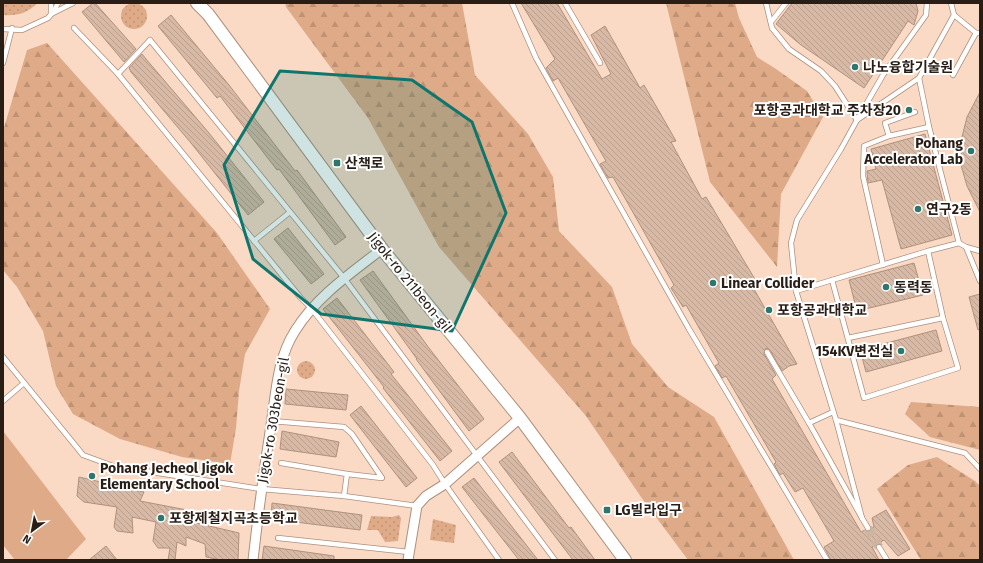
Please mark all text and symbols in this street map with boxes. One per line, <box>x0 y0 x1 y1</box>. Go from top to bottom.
place label: 나노융합기술원 <box>863 59 953 76</box>
marker: 나노융합기술원 <box>850 62 860 72</box>
place label: 포항공과대학교 주차장20 <box>753 102 901 119</box>
marker: 포항공과대학교 주차장20 <box>904 105 914 115</box>
place label: Pohang Accelerator Lab <box>863 135 963 168</box>
marker: Pohang Accelerator Lab <box>966 146 976 156</box>
place label: 산책로 <box>345 155 384 172</box>
marker: 산책로 <box>332 158 342 168</box>
place label: 연구2동 <box>926 201 972 218</box>
marker: 연구2동 <box>913 204 923 214</box>
street label: Jigok-ro 211beon-gil <box>364 229 455 336</box>
place label: Linear Collider <box>721 275 815 292</box>
marker: Linear Collider <box>708 278 718 288</box>
place label: 동력동 <box>894 279 933 296</box>
marker: 동력동 <box>881 282 891 292</box>
place label: 포항공과대학교 <box>777 302 867 319</box>
marker: 포항공과대학교 <box>764 305 774 315</box>
place label: 154KV변전실 <box>816 343 893 360</box>
marker: 154KV변전실 <box>896 346 906 356</box>
street label: Jigok-ro 303beon-gil <box>254 356 293 484</box>
place label: Pohang Jecheol Jigok Elementary School <box>100 460 233 493</box>
marker: Pohang Jecheol Jigok Elementary School <box>87 471 97 481</box>
place label: LG빌라입구 <box>615 502 682 519</box>
marker: LG빌라입구 <box>602 505 612 515</box>
place label: 포항제철지곡초등학교 <box>169 510 298 527</box>
north arrow <box>12 511 52 551</box>
marker: 포항제철지곡초등학교 <box>156 513 166 523</box>
text: N <box>20 532 34 547</box>

